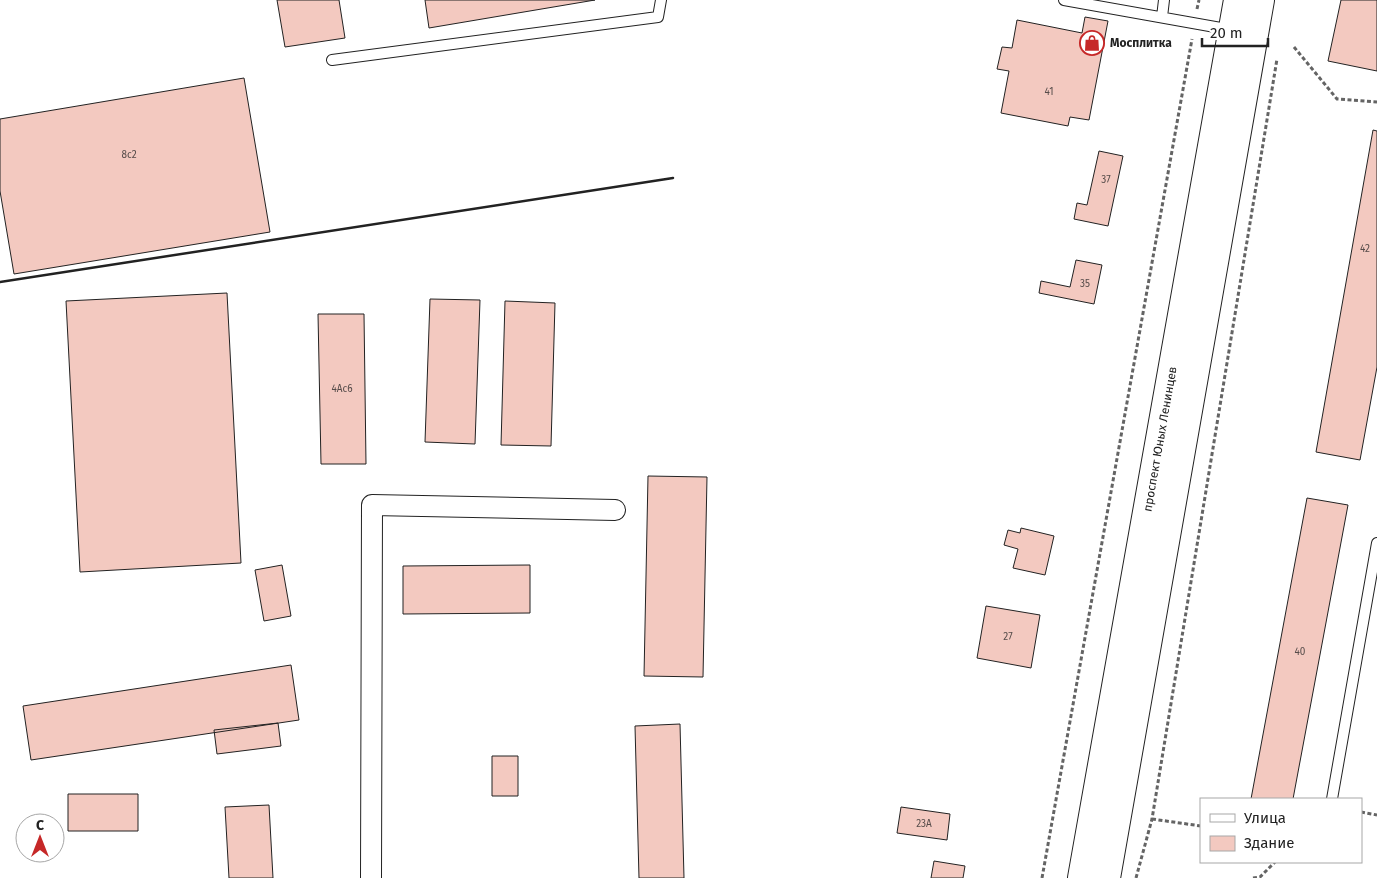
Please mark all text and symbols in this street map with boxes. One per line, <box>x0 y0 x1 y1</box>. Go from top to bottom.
scale bar <box>1202 15 1268 47</box>
text: 20 m <box>1210 24 1243 42</box>
shop icon: Мосплитка <box>1079 30 1105 56</box>
place label: Мосплитка <box>1110 36 1172 50</box>
house number: 41 <box>1044 86 1054 98</box>
house number: 8с2 <box>121 149 137 161</box>
house number: 37 <box>1101 174 1111 186</box>
house number: 42 <box>1360 243 1370 255</box>
house number: 35 <box>1080 278 1090 290</box>
street label: проспект Юных Ленинцев <box>1140 365 1180 513</box>
house number: 4Ас6 <box>331 383 353 395</box>
house number: 27 <box>1003 631 1013 643</box>
house number: 40 <box>1295 646 1306 658</box>
legend <box>1200 798 1362 863</box>
text: Улица <box>1244 809 1286 827</box>
north arrow <box>15 813 65 863</box>
text: С <box>36 817 44 834</box>
house number: 23А <box>916 818 932 830</box>
text: Здание <box>1244 834 1294 852</box>

